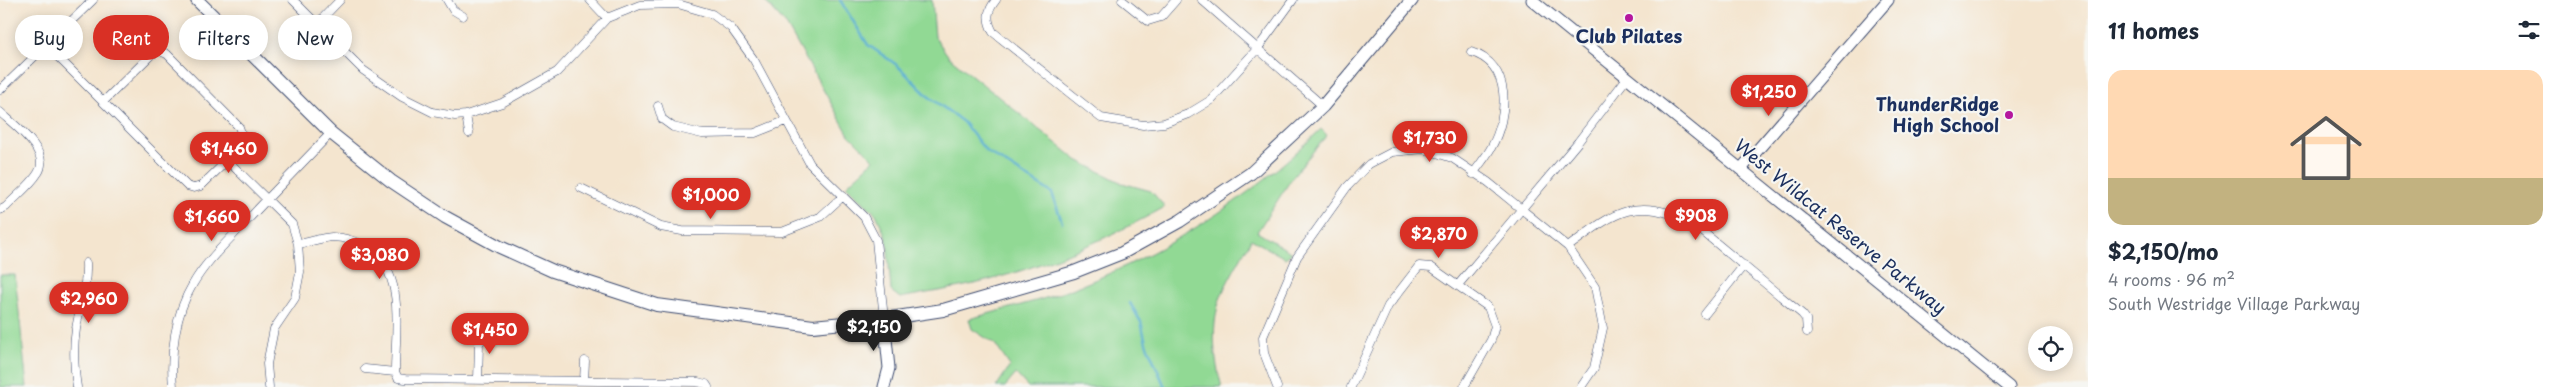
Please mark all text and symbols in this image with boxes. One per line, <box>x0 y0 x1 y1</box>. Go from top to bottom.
marker: Club Pilates <box>1623 12 1635 24</box>
text: 11 homes <box>2108 14 2199 46</box>
chip: Buy <box>15 15 83 60</box>
chip: Rent <box>93 15 169 60</box>
chip: Filters <box>179 15 268 60</box>
chip: New <box>278 15 352 60</box>
icon: filters <box>2515 16 2543 44</box>
place label: Club Pilates <box>1576 22 1683 49</box>
pin: $1,250 <box>1728 74 1810 117</box>
text: $1,250 <box>1742 79 1796 103</box>
place label: ThunderRidge High School <box>1876 90 1999 138</box>
icon: home <box>2281 103 2371 193</box>
marker: ThunderRidge High School <box>2003 109 2015 121</box>
pin: $1,730 <box>1389 120 1471 163</box>
text: $1,730 <box>1403 125 1457 149</box>
pin: $1,460 <box>188 132 270 174</box>
street label: West Wildcat Reserve Parkway <box>1729 132 1953 320</box>
text: $1,460 <box>201 136 257 160</box>
pin: $1,000 <box>670 178 752 220</box>
text: $1,000 <box>683 182 739 206</box>
pin: $908 <box>1666 198 1726 241</box>
pin: $1,660 <box>171 200 253 242</box>
text: $908 <box>1675 203 1717 227</box>
text: $1,660 <box>184 204 240 228</box>
pin: $2,870 <box>1398 216 1480 259</box>
text: $2,870 <box>1411 221 1467 245</box>
text: $2,150/mo <box>2108 235 2218 267</box>
pin: $3,080 <box>339 238 421 280</box>
text: $3,080 <box>351 242 409 266</box>
text: 4 rooms · 96 m² <box>2108 267 2235 291</box>
pin: $2,960 <box>48 282 130 324</box>
text: $2,960 <box>60 286 118 310</box>
text: South Westridge Village Parkway <box>2108 291 2360 315</box>
pin: $2,150 <box>833 310 915 352</box>
pin: $1,450 <box>449 312 531 355</box>
text: $2,150 <box>847 314 901 338</box>
text: $1,450 <box>463 317 517 341</box>
map controls <box>2028 326 2073 371</box>
button: locate <box>2028 326 2073 371</box>

